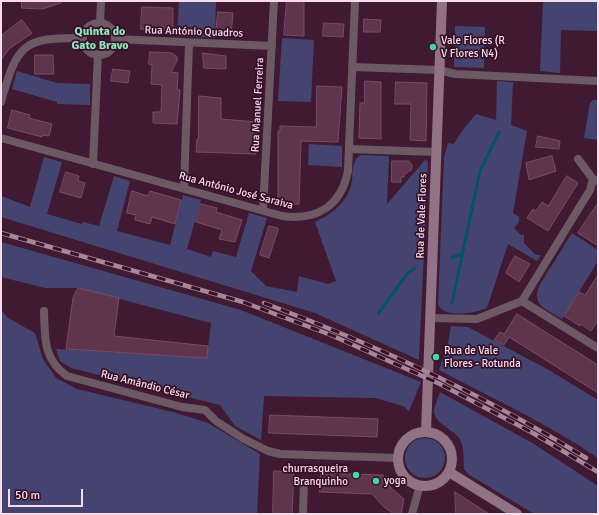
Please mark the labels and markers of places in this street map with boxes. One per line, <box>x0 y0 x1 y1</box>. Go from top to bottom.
place label: Vale Flores (R V Flores N4) <box>441 34 505 60</box>
marker: Vale Flores (R V Flores N4) <box>428 42 438 52</box>
place label: Rua de Vale Flores - Rotunda <box>444 344 521 370</box>
marker: Rua de Vale Flores - Rotunda <box>431 352 441 362</box>
place label: churrasqueira Branquinho <box>283 462 348 488</box>
marker: churrasqueira Branquinho <box>351 470 361 480</box>
place label: yoga <box>384 474 406 488</box>
marker: yoga <box>371 476 381 486</box>

